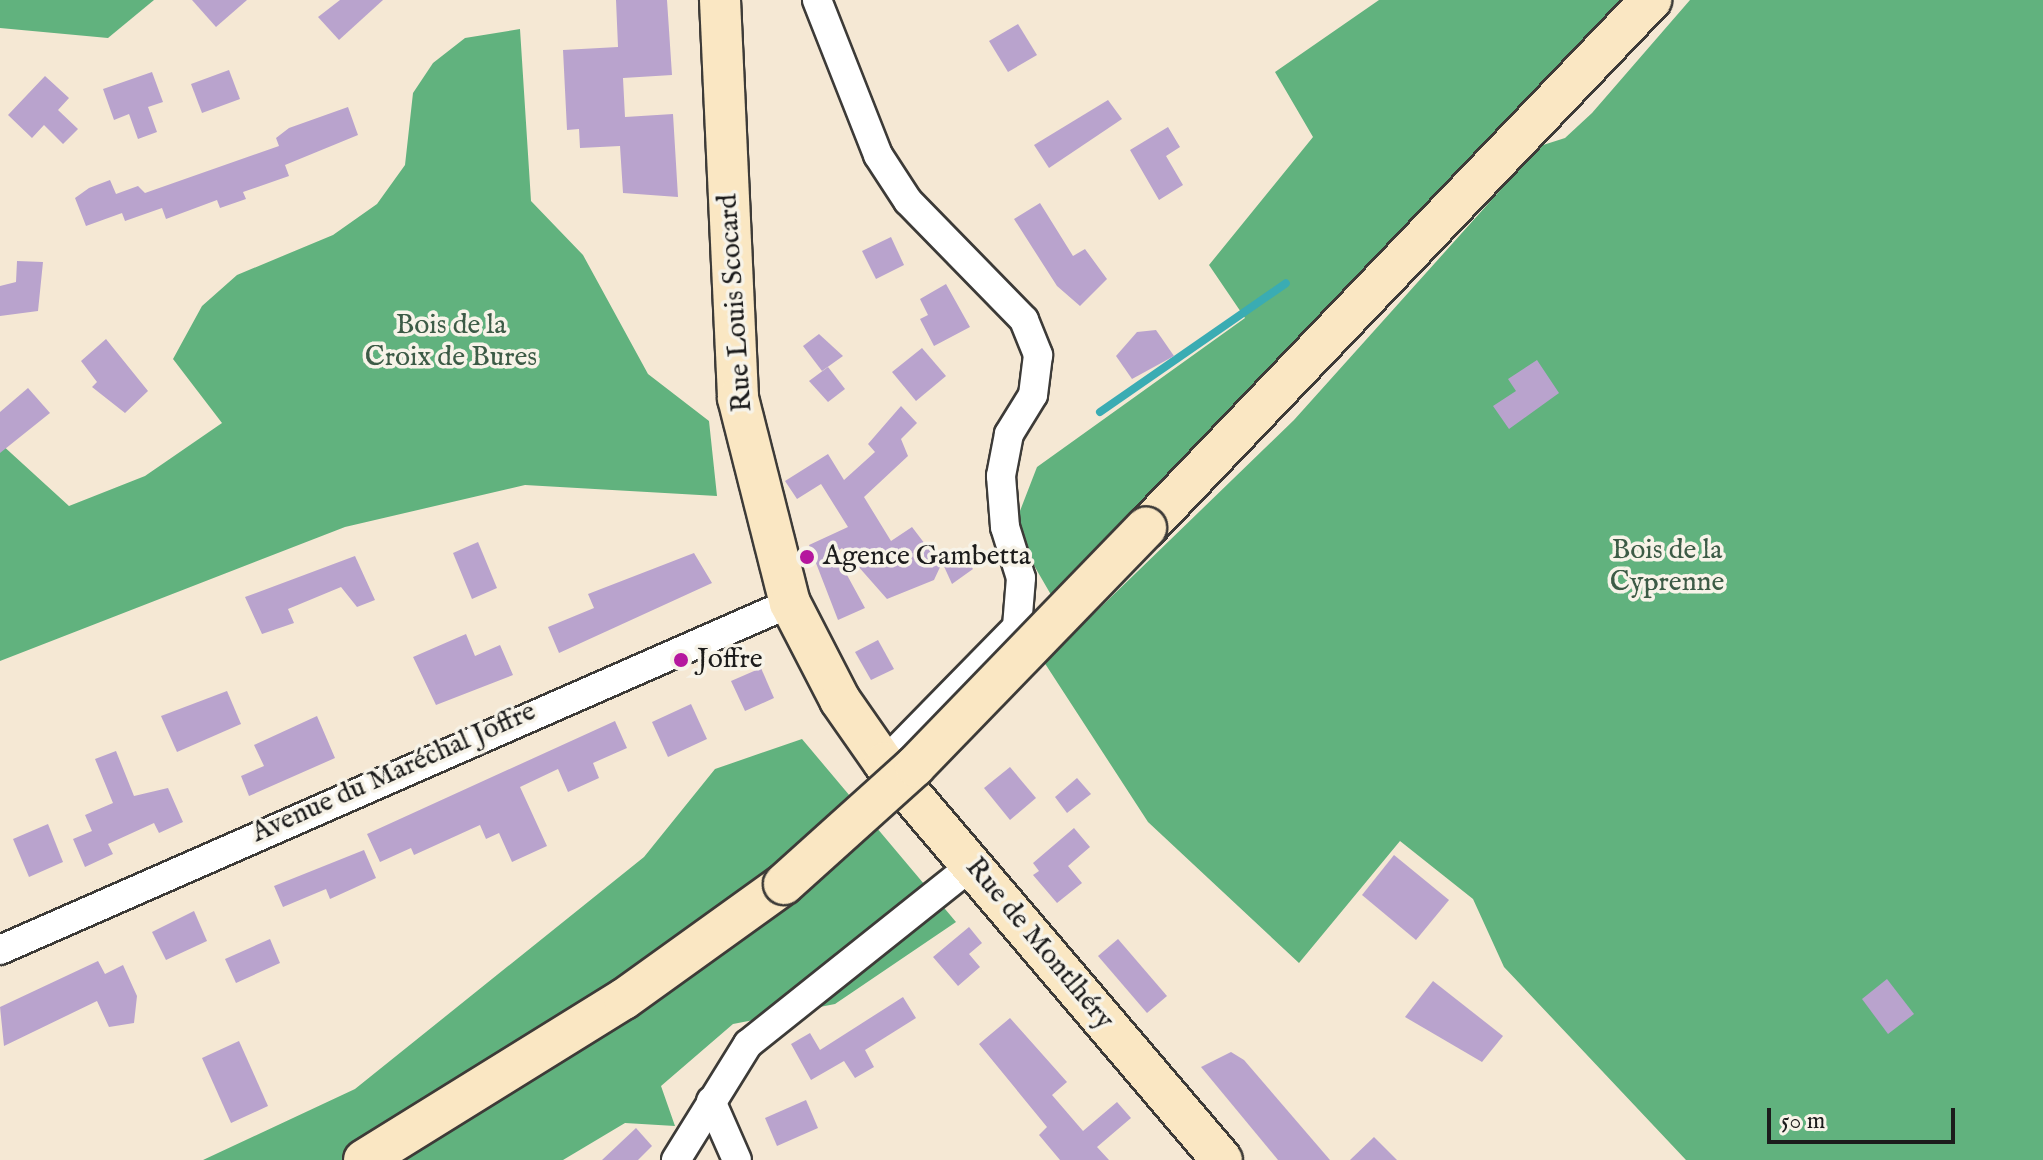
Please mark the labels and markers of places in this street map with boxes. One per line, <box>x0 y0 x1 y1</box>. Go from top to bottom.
place label: Agence Gambetta <box>823 540 1031 574</box>
marker: Agence Gambetta <box>798 548 816 566</box>
place label: Joffre <box>697 643 763 677</box>
marker: Joffre <box>672 651 690 669</box>

